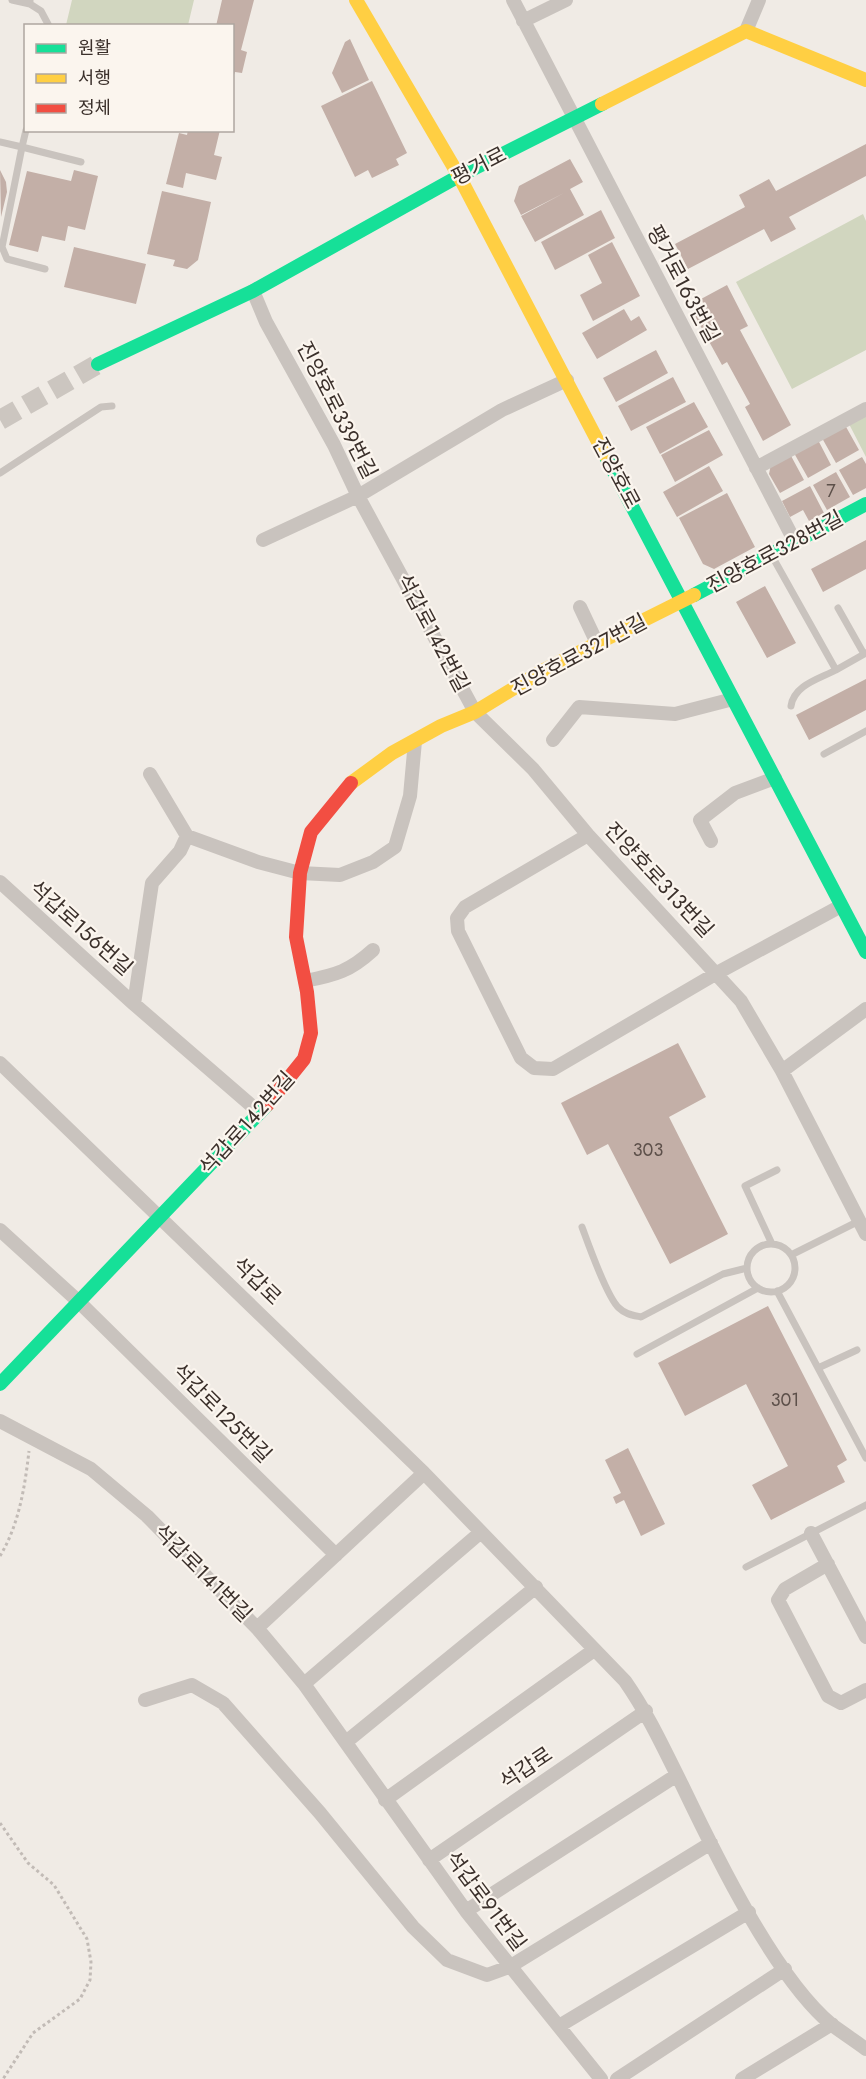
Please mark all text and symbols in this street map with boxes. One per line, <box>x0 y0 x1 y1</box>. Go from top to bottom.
legend <box>24 24 234 132</box>
text: 원활 <box>78 35 111 61</box>
text: 서행 <box>78 65 111 91</box>
text: 정체 <box>78 95 111 121</box>
street label: 평거로 <box>446 139 512 193</box>
street label: 평거로163번길 <box>639 220 727 348</box>
street label: 진양호로339번길 <box>289 336 385 484</box>
street label: 진양호로 <box>585 432 647 514</box>
house number: 7 <box>826 478 836 504</box>
street label: 진양호로328번길 <box>701 503 849 601</box>
street label: 석갑로142번길 <box>389 568 477 698</box>
street label: 진양호로327번길 <box>506 606 652 704</box>
street label: 진양호로313번길 <box>597 816 721 944</box>
street label: 석갑로156번길 <box>23 873 139 983</box>
street label: 석갑로142번길 <box>192 1065 302 1181</box>
house number: 303 <box>633 1137 663 1163</box>
street label: 석갑로 <box>226 1250 288 1312</box>
street label: 석갑로125번길 <box>165 1356 279 1470</box>
house number: 301 <box>771 1387 799 1413</box>
street label: 석갑로141번길 <box>147 1517 259 1629</box>
street label: 석갑로 <box>494 1739 558 1797</box>
street label: 석갑로91번길 <box>438 1845 534 1957</box>

